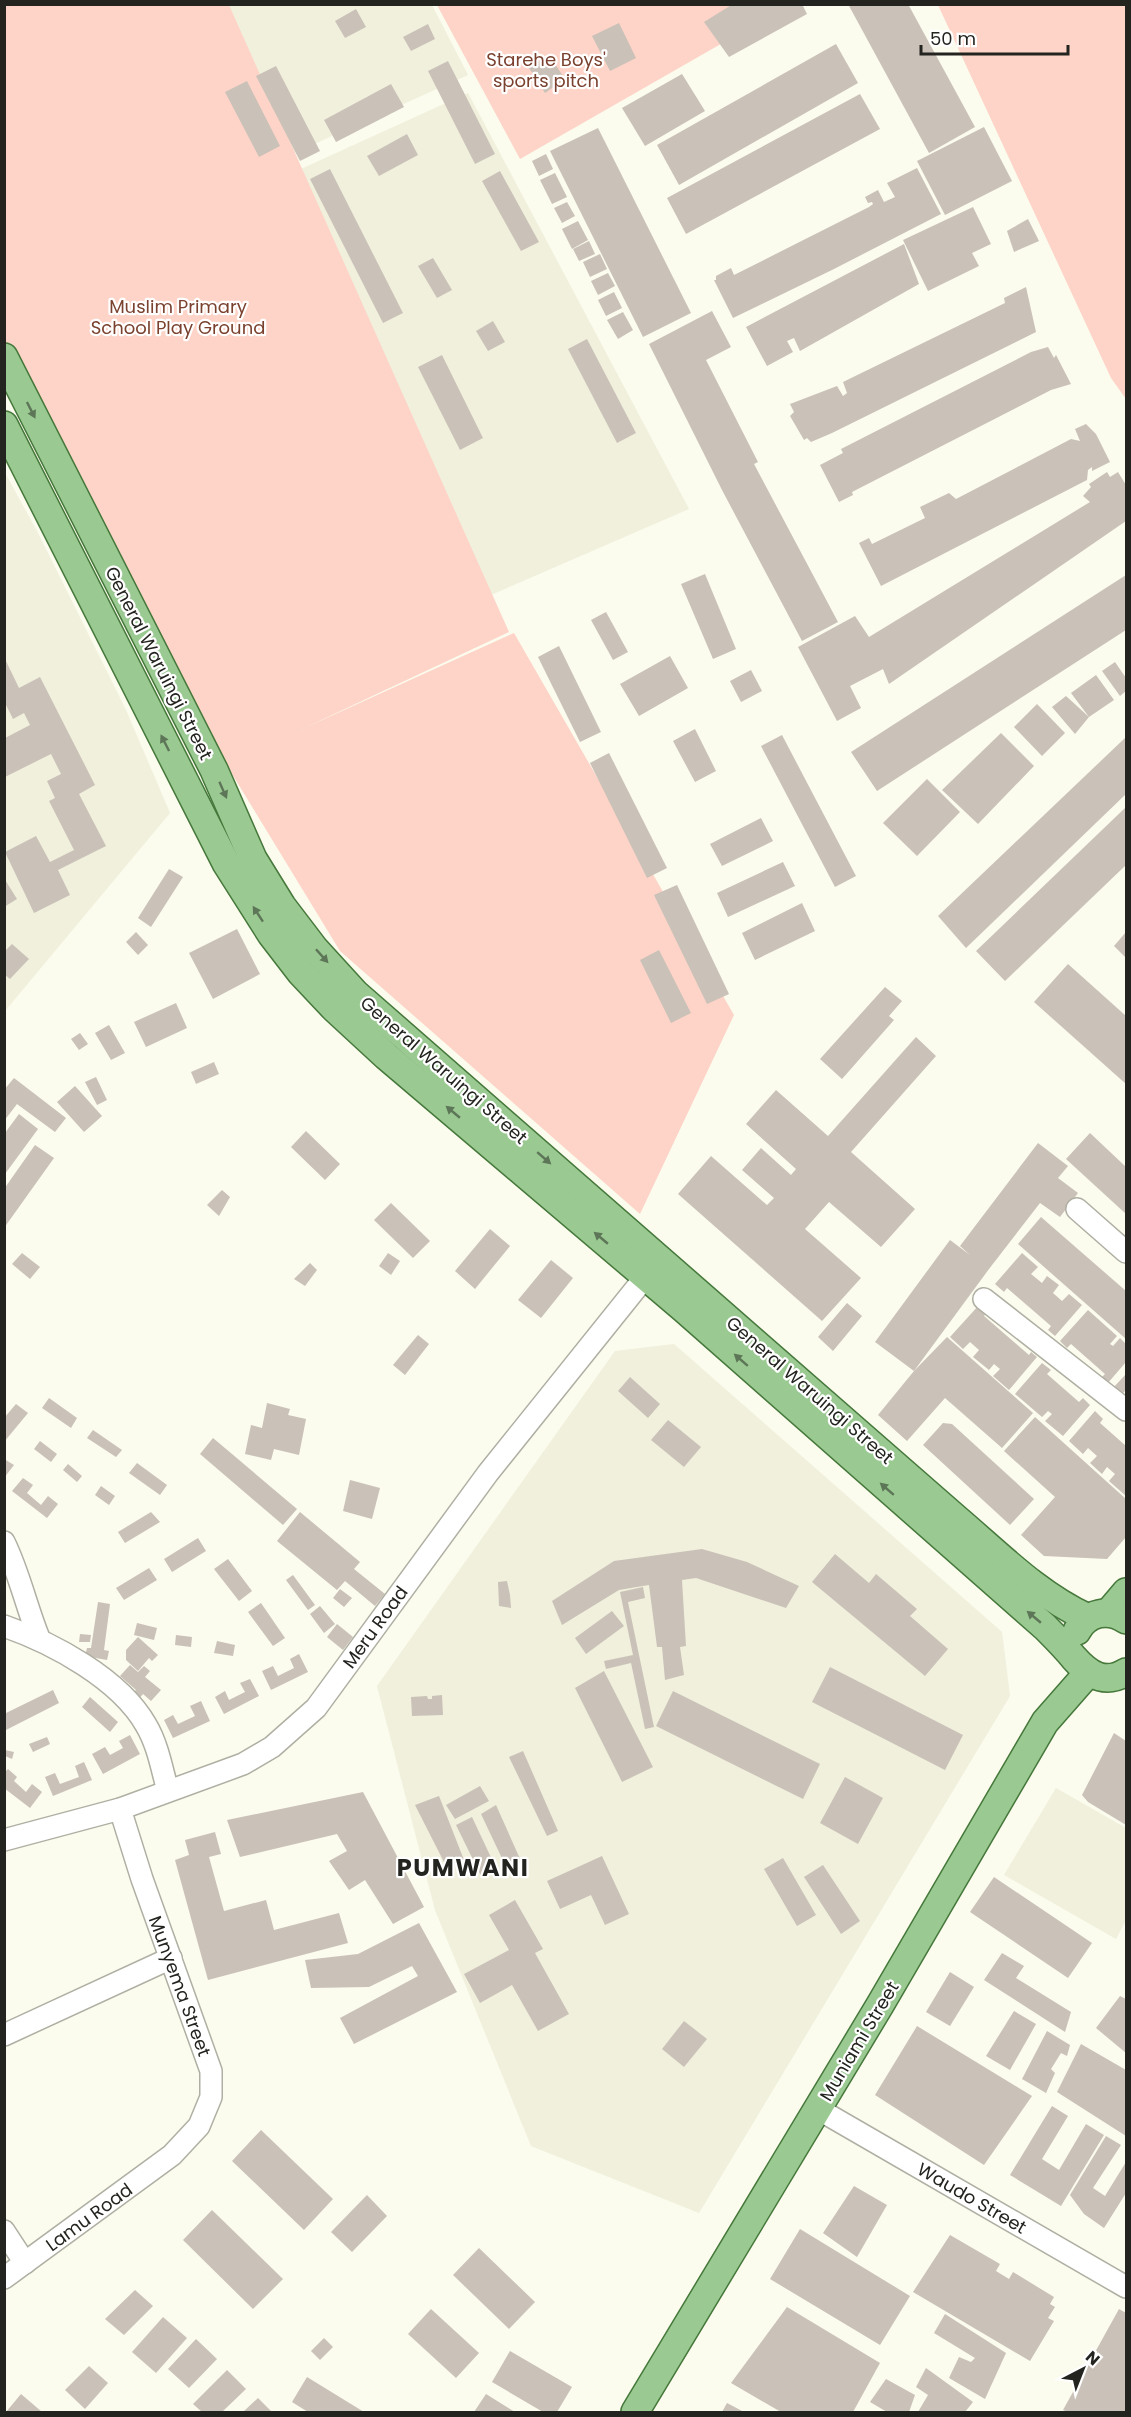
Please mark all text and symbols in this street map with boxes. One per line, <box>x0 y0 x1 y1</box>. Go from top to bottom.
scale bar <box>921 18 1068 56</box>
text: 50 m <box>930 26 976 51</box>
park label: Starehe Boys' sports pitch <box>486 47 606 93</box>
park label: Muslim Primary School Play Ground <box>91 294 265 340</box>
one-way arrow <box>26 401 36 418</box>
street label: General Waruingi Street <box>99 562 219 764</box>
one-way arrow <box>160 734 170 751</box>
one-way arrow <box>218 781 228 799</box>
one-way arrow <box>253 906 264 922</box>
one-way arrow <box>315 949 329 964</box>
street label: General Waruingi Street <box>355 990 533 1150</box>
one-way arrow <box>445 1106 460 1119</box>
one-way arrow <box>536 1151 551 1164</box>
one-way arrow <box>593 1232 609 1245</box>
street label: General Waruingi Street <box>721 1310 899 1470</box>
one-way arrow <box>733 1353 748 1367</box>
one-way arrow <box>880 1483 895 1496</box>
street label: Meru Road <box>337 1581 413 1673</box>
one-way arrow <box>1027 1611 1042 1624</box>
district label: PUMWANI <box>397 1851 529 1884</box>
street label: Munyema Street <box>143 1912 217 2060</box>
street label: Muniami Street <box>813 1976 905 2106</box>
street label: Waudo Street <box>913 2157 1031 2239</box>
street label: Lamu Road <box>41 2177 137 2257</box>
north arrow <box>1053 2339 1113 2399</box>
text: N <box>1081 2346 1105 2371</box>

